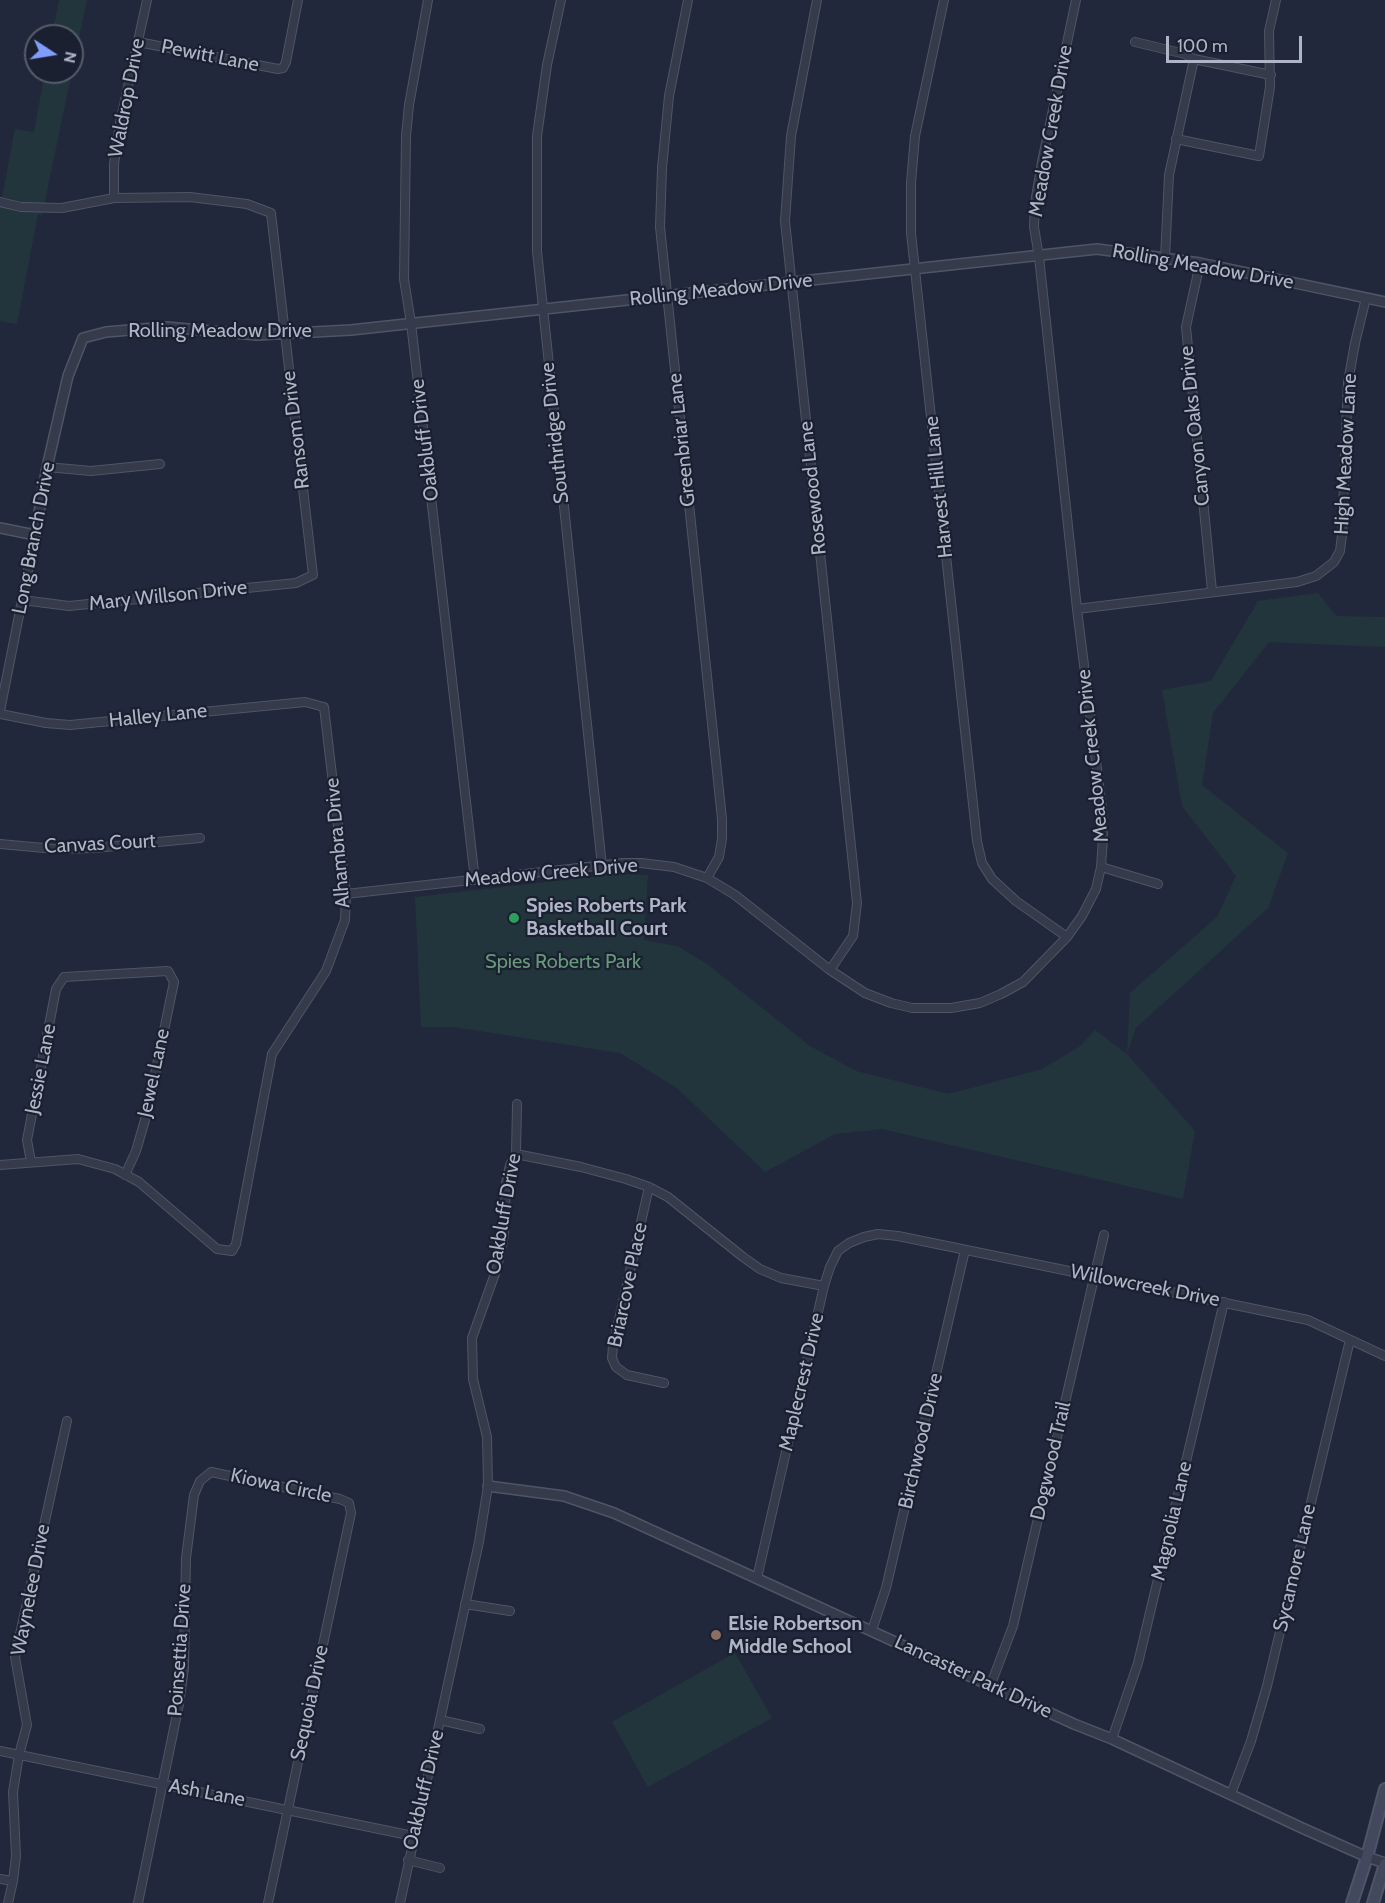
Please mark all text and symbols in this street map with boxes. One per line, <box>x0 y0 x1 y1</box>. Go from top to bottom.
north arrow <box>24 24 84 84</box>
scale bar <box>1169 24 1306 62</box>
street label: Pewitt Lane <box>159 35 261 77</box>
text: 100 m <box>1177 35 1228 57</box>
street label: Waldrop Drive <box>104 36 150 160</box>
street label: Meadow Creek Drive <box>1024 43 1078 219</box>
text: N <box>60 50 81 65</box>
street label: Rolling Meadow Drive <box>1110 239 1296 295</box>
street label: Rolling Meadow Drive <box>628 268 814 312</box>
street label: Rolling Meadow Drive <box>128 319 312 343</box>
street label: Canyon Oaks Drive <box>1175 345 1215 507</box>
street label: Southridge Drive <box>536 361 574 505</box>
street label: Ransom Drive <box>277 370 315 490</box>
street label: Greenbriar Lane <box>663 372 701 508</box>
street label: High Meadow Lane <box>1330 373 1362 535</box>
street label: Oakbluff Drive <box>406 378 444 502</box>
street label: Harvest Hill Lane <box>920 415 958 559</box>
street label: Rosewood Lane <box>794 420 832 556</box>
street label: Long Branch Drive <box>7 460 61 616</box>
street label: Mary Willson Drive <box>88 576 248 616</box>
street label: Meadow Creek Drive <box>1072 668 1114 844</box>
street label: Halley Lane <box>108 699 208 733</box>
street label: Alhambra Drive <box>320 777 356 909</box>
street label: Canvas Court <box>44 829 156 859</box>
street label: Meadow Creek Drive <box>463 853 639 893</box>
place label: Spies Roberts Park Basketball Court <box>526 894 687 941</box>
marker: Spies Roberts Park Basketball Court <box>507 911 521 925</box>
park label: Spies Roberts Park <box>485 950 641 974</box>
street label: Jessie Lane <box>20 1022 62 1116</box>
street label: Jewel Lane <box>133 1027 175 1119</box>
street label: Oakbluff Drive <box>482 1152 526 1276</box>
street label: Briarcove Place <box>603 1220 653 1350</box>
street label: Willowcreek Drive <box>1068 1260 1222 1312</box>
street label: Maplecrest Drive <box>774 1310 830 1454</box>
street label: Birchwood Drive <box>894 1371 948 1511</box>
street label: Dogwood Trail <box>1026 1399 1076 1523</box>
street label: Magnolia Lane <box>1147 1459 1197 1583</box>
street label: Kiowa Circle <box>228 1464 334 1508</box>
street label: Sycamore Lane <box>1269 1502 1321 1634</box>
street label: Waynelee Drive <box>7 1522 55 1658</box>
street label: Poinsettia Drive <box>163 1583 197 1717</box>
place label: Elsie Robertson Middle School <box>728 1612 862 1659</box>
marker: Elsie Robertson Middle School <box>709 1628 723 1642</box>
street label: Lancaster Park Drive <box>890 1630 1056 1724</box>
street label: Sequoia Drive <box>286 1643 334 1763</box>
street label: Oakbluff Drive <box>399 1728 449 1852</box>
street label: Ash Lane <box>167 1774 247 1812</box>

